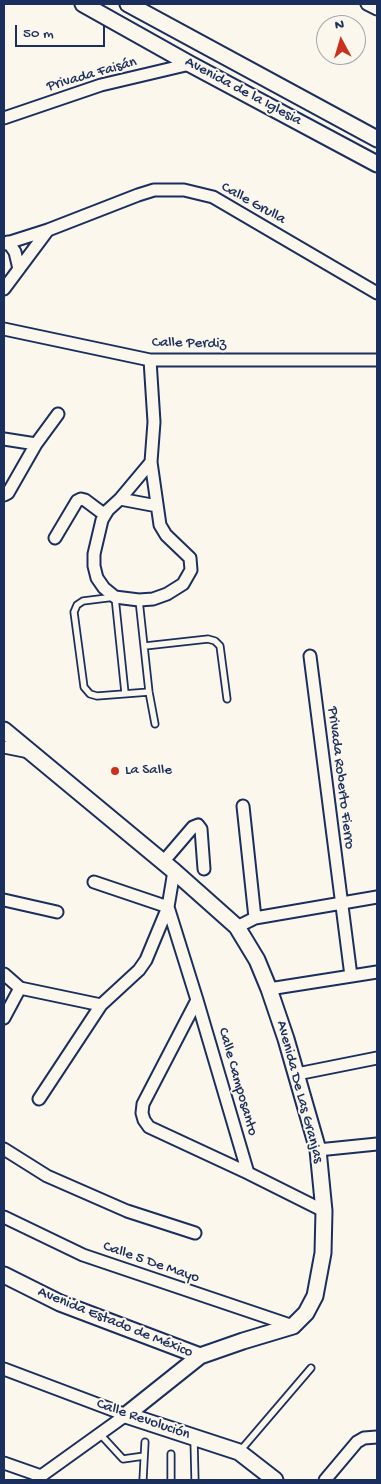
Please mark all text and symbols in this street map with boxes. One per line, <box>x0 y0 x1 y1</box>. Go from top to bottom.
scale bar <box>18 15 108 47</box>
north arrow <box>316 15 366 65</box>
text: N <box>334 17 345 35</box>
text: 50 m <box>23 25 54 43</box>
street label: Privada Faisán <box>45 54 139 96</box>
street label: Avenida de la Iglesia <box>181 54 305 130</box>
street label: Calle Grulla <box>218 179 288 229</box>
street label: Calle Perdiz <box>152 334 226 354</box>
street label: Privada Roberto Fierro <box>322 706 358 850</box>
place label: La Salle <box>125 762 172 780</box>
marker: La Salle <box>109 765 121 777</box>
street label: Avenida De Las Granjas <box>271 1019 327 1165</box>
street label: Calle Camposanto <box>213 1026 261 1138</box>
street label: Calle 5 De Mayo <box>100 1238 202 1288</box>
street label: Avenida Estado de México <box>35 1284 195 1362</box>
street label: Calle Revolución <box>94 1396 192 1444</box>

